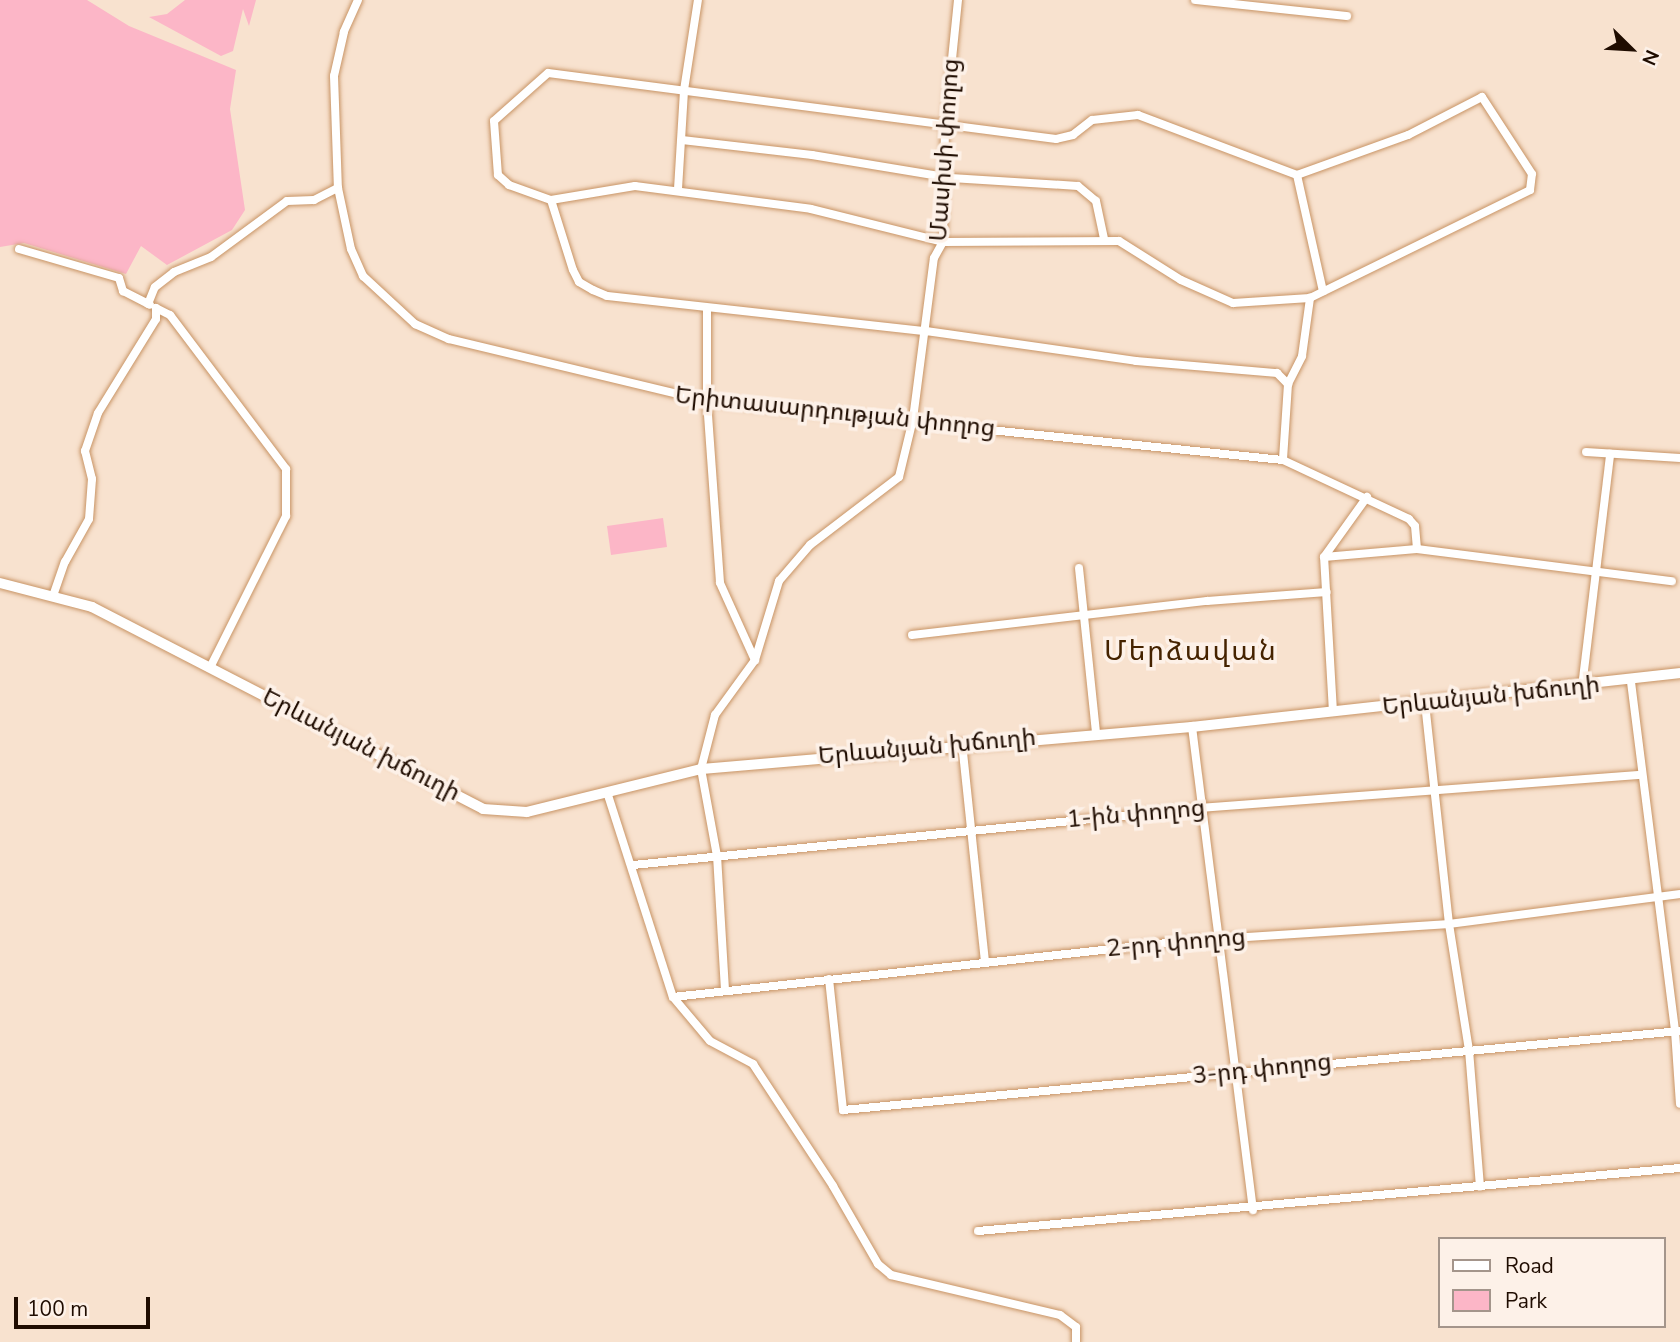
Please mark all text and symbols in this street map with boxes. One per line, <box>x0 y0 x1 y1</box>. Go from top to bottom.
north arrow <box>1596 14 1666 84</box>
text: N <box>1635 46 1665 69</box>
street label: Մասիսի փողոց <box>924 58 966 242</box>
street label: Երիտասարդության փողոց <box>673 381 997 443</box>
district label: Մերձավան <box>1105 634 1277 668</box>
street label: Երևանյան խճուղի <box>1381 670 1601 722</box>
street label: Երևանյան խճուղի <box>257 683 465 807</box>
street label: Երևանյան խճուղի <box>817 723 1037 771</box>
street label: 1-ին փողոց <box>1066 794 1206 834</box>
street label: 2-րդ փողոց <box>1105 923 1247 963</box>
street label: 3-րդ փողոց <box>1191 1047 1333 1091</box>
legend <box>1438 1237 1666 1328</box>
text: Road <box>1505 1252 1554 1280</box>
scale bar <box>18 1282 154 1326</box>
text: Park <box>1505 1287 1547 1315</box>
text: 100 m <box>27 1295 88 1323</box>

